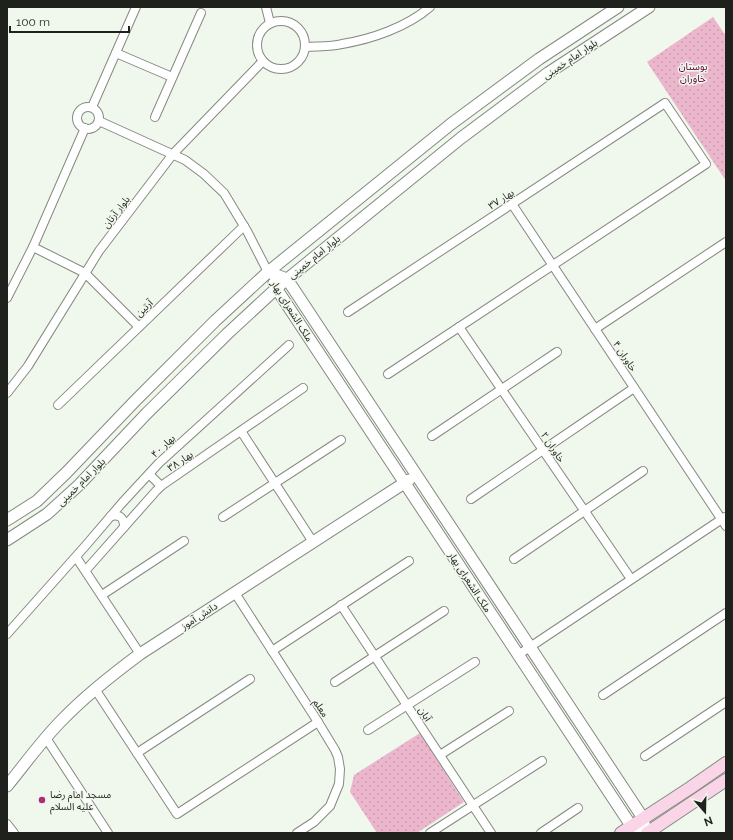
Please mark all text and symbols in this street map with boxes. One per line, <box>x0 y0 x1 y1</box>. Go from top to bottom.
scale bar <box>10 8 129 34</box>
text: 100 m <box>16 15 50 29</box>
street label: بلوار امام خمینی <box>541 37 601 84</box>
park label: بوستان خاوران <box>679 61 708 85</box>
street label: بهار ۳۷ <box>486 187 517 212</box>
street label: بلوار آرتان <box>100 194 133 231</box>
street label: بلوار امام خمینی <box>286 233 344 283</box>
street label: ملک الشعرای بهار <box>267 278 315 344</box>
street label: آرتین <box>133 296 156 320</box>
street label: خاوران ۴ <box>610 339 639 374</box>
street label: خاوران ۲ <box>538 430 567 465</box>
street label: بهار ۴۰ <box>149 432 178 460</box>
street label: بهار ۳۸ <box>165 448 196 474</box>
street label: بلوار امام خمینی <box>55 456 110 510</box>
street label: ملک الشعرای بهار <box>445 549 494 615</box>
street label: دانش آموز <box>178 600 220 633</box>
street label: معلم <box>310 697 331 720</box>
street label: آبان <box>416 705 434 724</box>
place label: مسجد امام رضا علیه السلام <box>50 789 111 815</box>
north arrow <box>685 792 725 832</box>
marker: مسجد امام رضا علیه السلام <box>37 795 47 805</box>
text: N <box>702 813 714 828</box>

